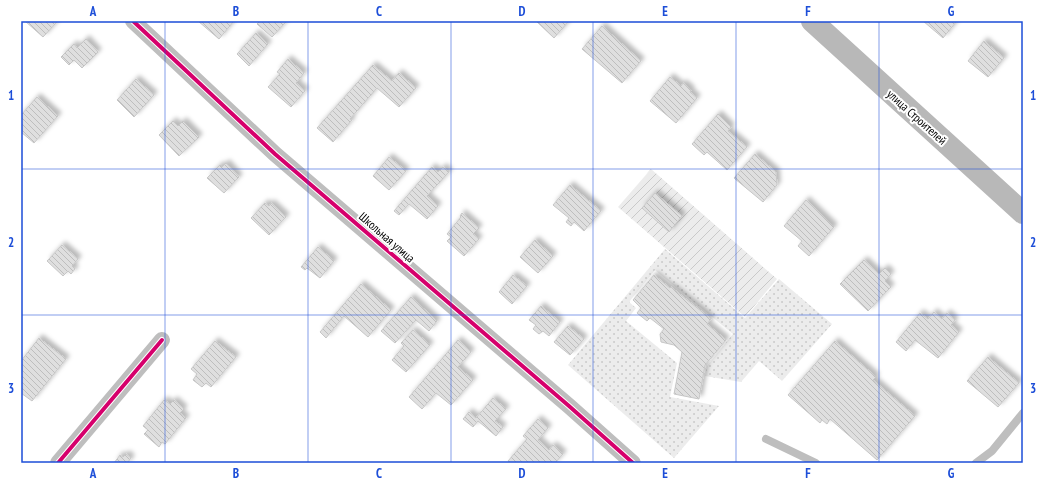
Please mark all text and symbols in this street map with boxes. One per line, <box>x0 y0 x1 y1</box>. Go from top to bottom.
text: A <box>89 3 97 20</box>
text: B <box>233 3 239 20</box>
text: C <box>376 3 382 20</box>
text: D <box>519 3 526 20</box>
text: E <box>662 3 668 20</box>
text: F <box>805 3 811 20</box>
text: G <box>948 3 955 20</box>
street label: улица Строителей <box>884 86 950 148</box>
text: 1 <box>8 87 14 104</box>
text: 1 <box>1030 87 1036 104</box>
street label: Школьная улица <box>356 209 418 266</box>
text: 2 <box>8 234 14 251</box>
text: 2 <box>1030 234 1036 251</box>
text: 3 <box>8 380 14 397</box>
text: 3 <box>1030 380 1036 397</box>
text: A <box>89 465 97 482</box>
text: B <box>233 465 239 482</box>
text: C <box>376 465 382 482</box>
text: D <box>519 465 526 482</box>
text: E <box>662 465 668 482</box>
text: F <box>805 465 811 482</box>
text: G <box>948 465 955 482</box>

